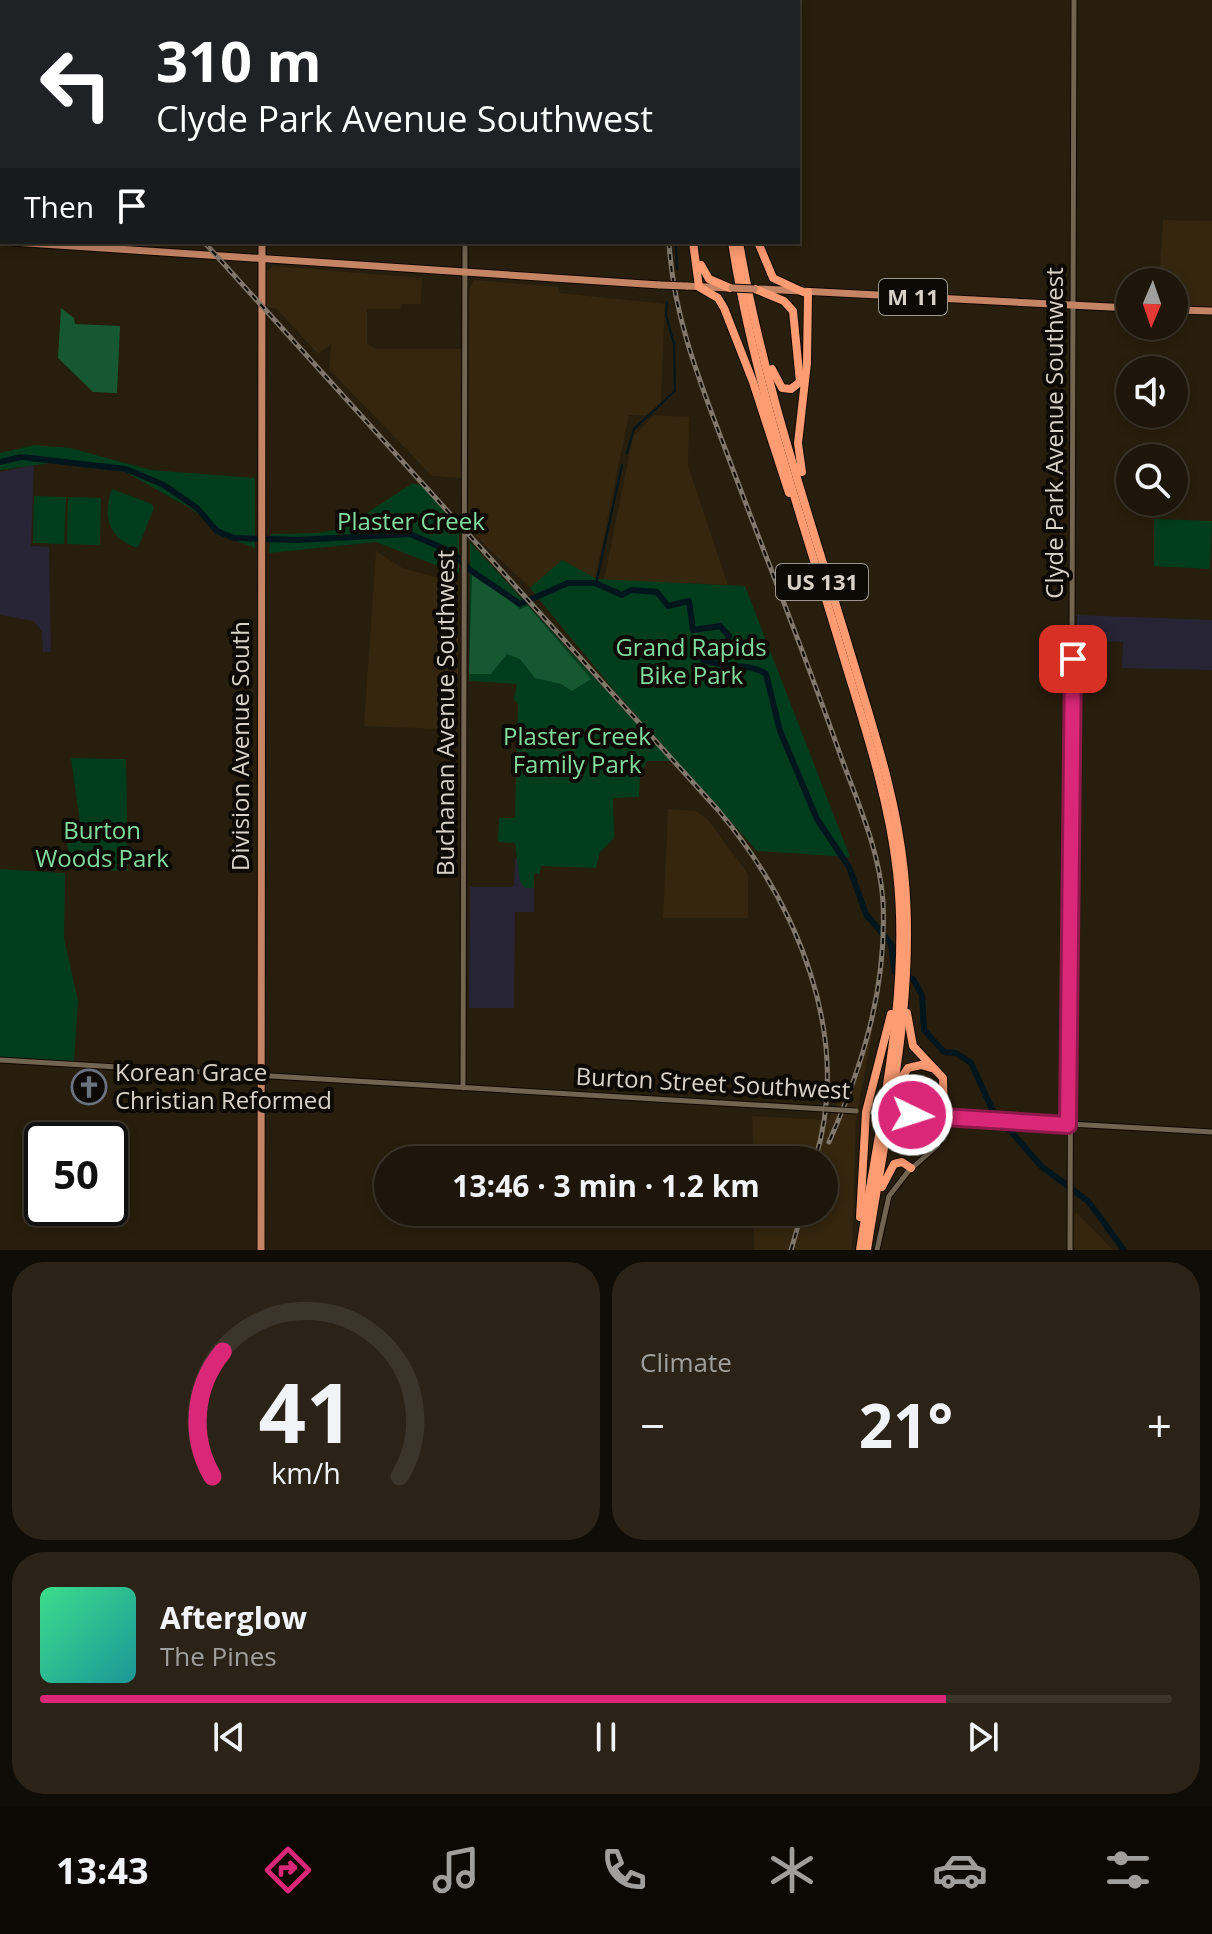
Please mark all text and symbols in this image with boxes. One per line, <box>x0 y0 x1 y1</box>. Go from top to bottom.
text: 310 m <box>156 22 322 98</box>
icon: left <box>24 32 128 136</box>
text: Clyde Park Avenue Southwest <box>156 94 653 143</box>
icon: arrive <box>110 184 154 228</box>
text: Then <box>24 186 94 227</box>
street label: Clyde Park Avenue Southwest <box>1037 267 1070 599</box>
north arrow <box>1116 268 1188 340</box>
map controls <box>1116 268 1188 516</box>
road number: M 11 <box>879 279 947 315</box>
button: sound <box>1116 356 1188 428</box>
button: search <box>1116 444 1188 516</box>
park label: Plaster Creek <box>337 504 485 537</box>
street label: Buchanan Avenue Southwest <box>428 550 461 876</box>
road number: US 131 <box>776 564 868 600</box>
street label: Division Avenue South <box>223 621 256 871</box>
pin <box>1039 625 1107 693</box>
park label: Grand Rapids Bike Park <box>615 630 767 691</box>
icon: arrive <box>1051 637 1095 681</box>
park label: Plaster Creek Family Park <box>503 719 651 780</box>
park label: Burton Woods Park <box>35 813 169 874</box>
place label: Korean Grace Christian Reformed <box>115 1055 332 1116</box>
street label: Burton Street Southwest <box>575 1059 851 1106</box>
church icon: Korean Grace Christian Reformed <box>70 1068 108 1106</box>
position arrow <box>870 1073 954 1157</box>
speed limit sign: 50 <box>24 1122 128 1226</box>
text: 13:46 · 3 min · 1.2 km <box>452 1165 760 1206</box>
text: Climate <box>640 1344 732 1380</box>
text: 41 <box>258 1354 354 1467</box>
text: 21° <box>859 1384 953 1466</box>
text: − <box>640 1395 665 1455</box>
text: + <box>1147 1395 1172 1455</box>
text: km/h <box>271 1453 341 1492</box>
text: Afterglow <box>160 1597 307 1638</box>
text: The Pines <box>160 1638 277 1674</box>
icon: previous <box>207 1715 251 1759</box>
icon: pause <box>584 1715 628 1759</box>
icon: next <box>961 1715 1005 1759</box>
icon: directions <box>260 1842 316 1898</box>
icon: music <box>428 1842 484 1898</box>
icon: phone <box>596 1842 652 1898</box>
icon: climate <box>764 1842 820 1898</box>
icon: car <box>932 1842 988 1898</box>
icon: filters <box>1100 1842 1156 1898</box>
text: 13:43 <box>56 1846 149 1895</box>

